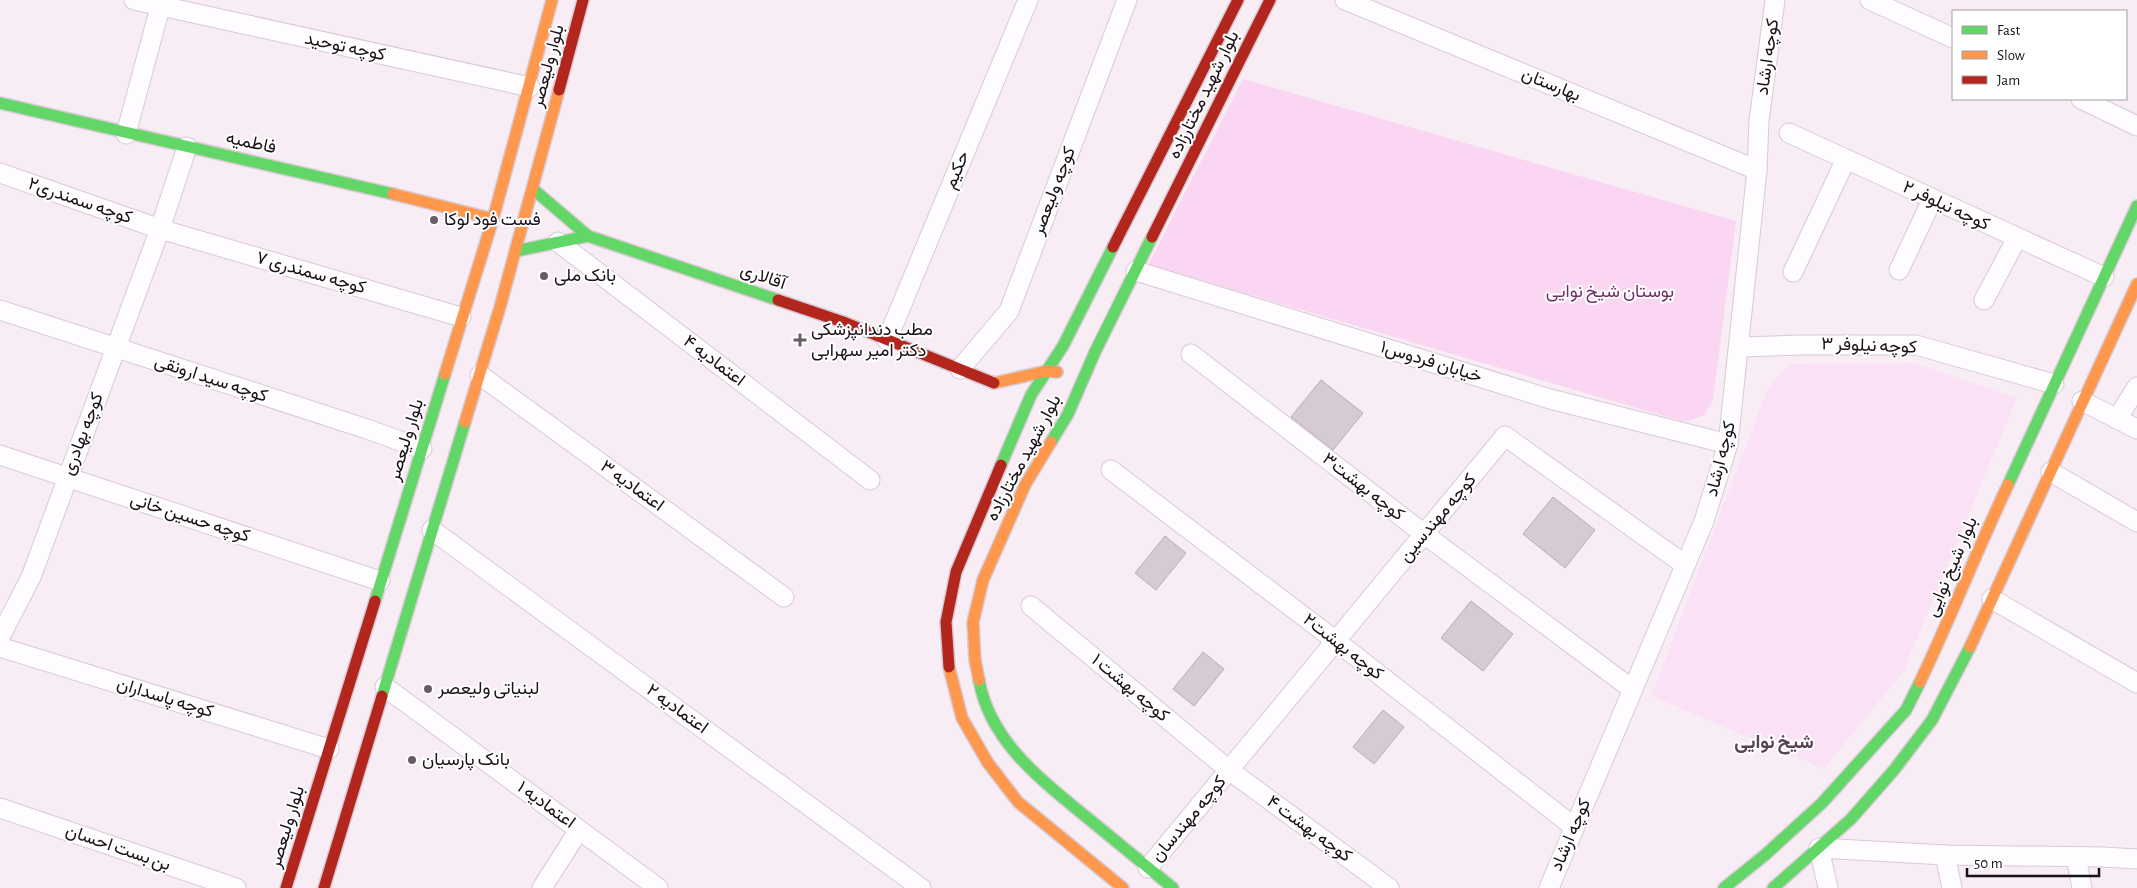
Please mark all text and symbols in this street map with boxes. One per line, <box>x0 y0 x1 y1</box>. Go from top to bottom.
legend <box>1952 10 2127 100</box>
street label: کوچه ارشاد <box>1754 18 1784 97</box>
street label: بلوار ولیعصر <box>528 23 569 111</box>
text: Fast <box>1997 23 2021 38</box>
street label: بلوار شهید مختارزاده <box>1165 28 1244 162</box>
street label: کوچه توحید <box>303 30 387 66</box>
text: Slow <box>1997 48 2025 63</box>
street label: بهارستان <box>1519 65 1583 106</box>
text: Jam <box>1997 73 2020 88</box>
street label: فاطمیه <box>224 129 278 157</box>
street label: کوچه ولیعصر <box>1029 144 1081 239</box>
street label: حکیم <box>941 148 975 192</box>
street label: کوچه سمندری۲ <box>25 175 134 229</box>
street label: کوچه نیلوفر ۲ <box>1899 178 1992 236</box>
place label: فست فود لوکا <box>444 211 541 230</box>
marker: فست فود لوکا <box>428 214 440 226</box>
street label: کوچه سمندری ۷ <box>254 249 368 299</box>
street label: آقالاری <box>738 260 790 295</box>
place label: بانک ملی <box>554 267 616 286</box>
marker: بانک ملی <box>538 270 550 282</box>
park label: بوستان شیخ نوایی <box>1546 283 1674 303</box>
place label: مطب دندانپزشکی دکتر امیر سهرابی <box>811 321 933 361</box>
street label: اعتمادیه ۴ <box>680 332 748 390</box>
marker: مطب دندانپزشکی دکتر امیر سهرابی <box>793 333 807 347</box>
street label: کوچه نیلوفر ۳ <box>1821 335 1917 359</box>
street label: خیابان فردوس۱ <box>1378 338 1484 387</box>
street label: کوچه سید ارونقی <box>152 352 270 408</box>
street label: کوچه بهادری <box>59 390 109 478</box>
street label: بلوار شهید مختارزاده <box>983 392 1066 525</box>
street label: بلوار ولیعصر <box>385 397 428 484</box>
street label: کوچه ارشاد <box>1703 420 1741 499</box>
street label: کوچه بهشت۳ <box>1317 450 1407 526</box>
street label: اعتمادیه ۳ <box>597 457 667 515</box>
street label: کوچه مهندسین <box>1396 471 1481 567</box>
street label: کوچه حسین خانی <box>127 490 252 548</box>
street label: بلوار شیخ نوایی <box>1923 514 1983 620</box>
street label: کوچه بهشت۲ <box>1298 610 1386 685</box>
street label: کوچه بهشت ۱ <box>1087 651 1172 727</box>
street label: کوچه پاسداران <box>114 675 215 723</box>
place label: لبنیاتی ولیعصر <box>437 680 539 699</box>
street label: اعتمادیه ۲ <box>643 681 711 737</box>
marker: لبنیاتی ولیعصر <box>422 683 434 695</box>
district label: شیخ نوایی <box>1734 733 1814 755</box>
place label: بانک پارسیان <box>422 751 510 771</box>
marker: بانک پارسیان <box>406 754 418 766</box>
street label: کوچه مهندسان <box>1148 773 1231 867</box>
street label: اعتمادیه ۱ <box>514 778 578 832</box>
street label: بلوار ولیعصر <box>266 784 309 871</box>
street label: کوچه بهشت ۴ <box>1262 792 1355 867</box>
street label: کوچه ارشاد <box>1548 796 1596 875</box>
street label: بن بست احسان <box>63 822 173 875</box>
scale bar <box>1967 846 2100 878</box>
text: 50 m <box>1974 856 2003 871</box>

